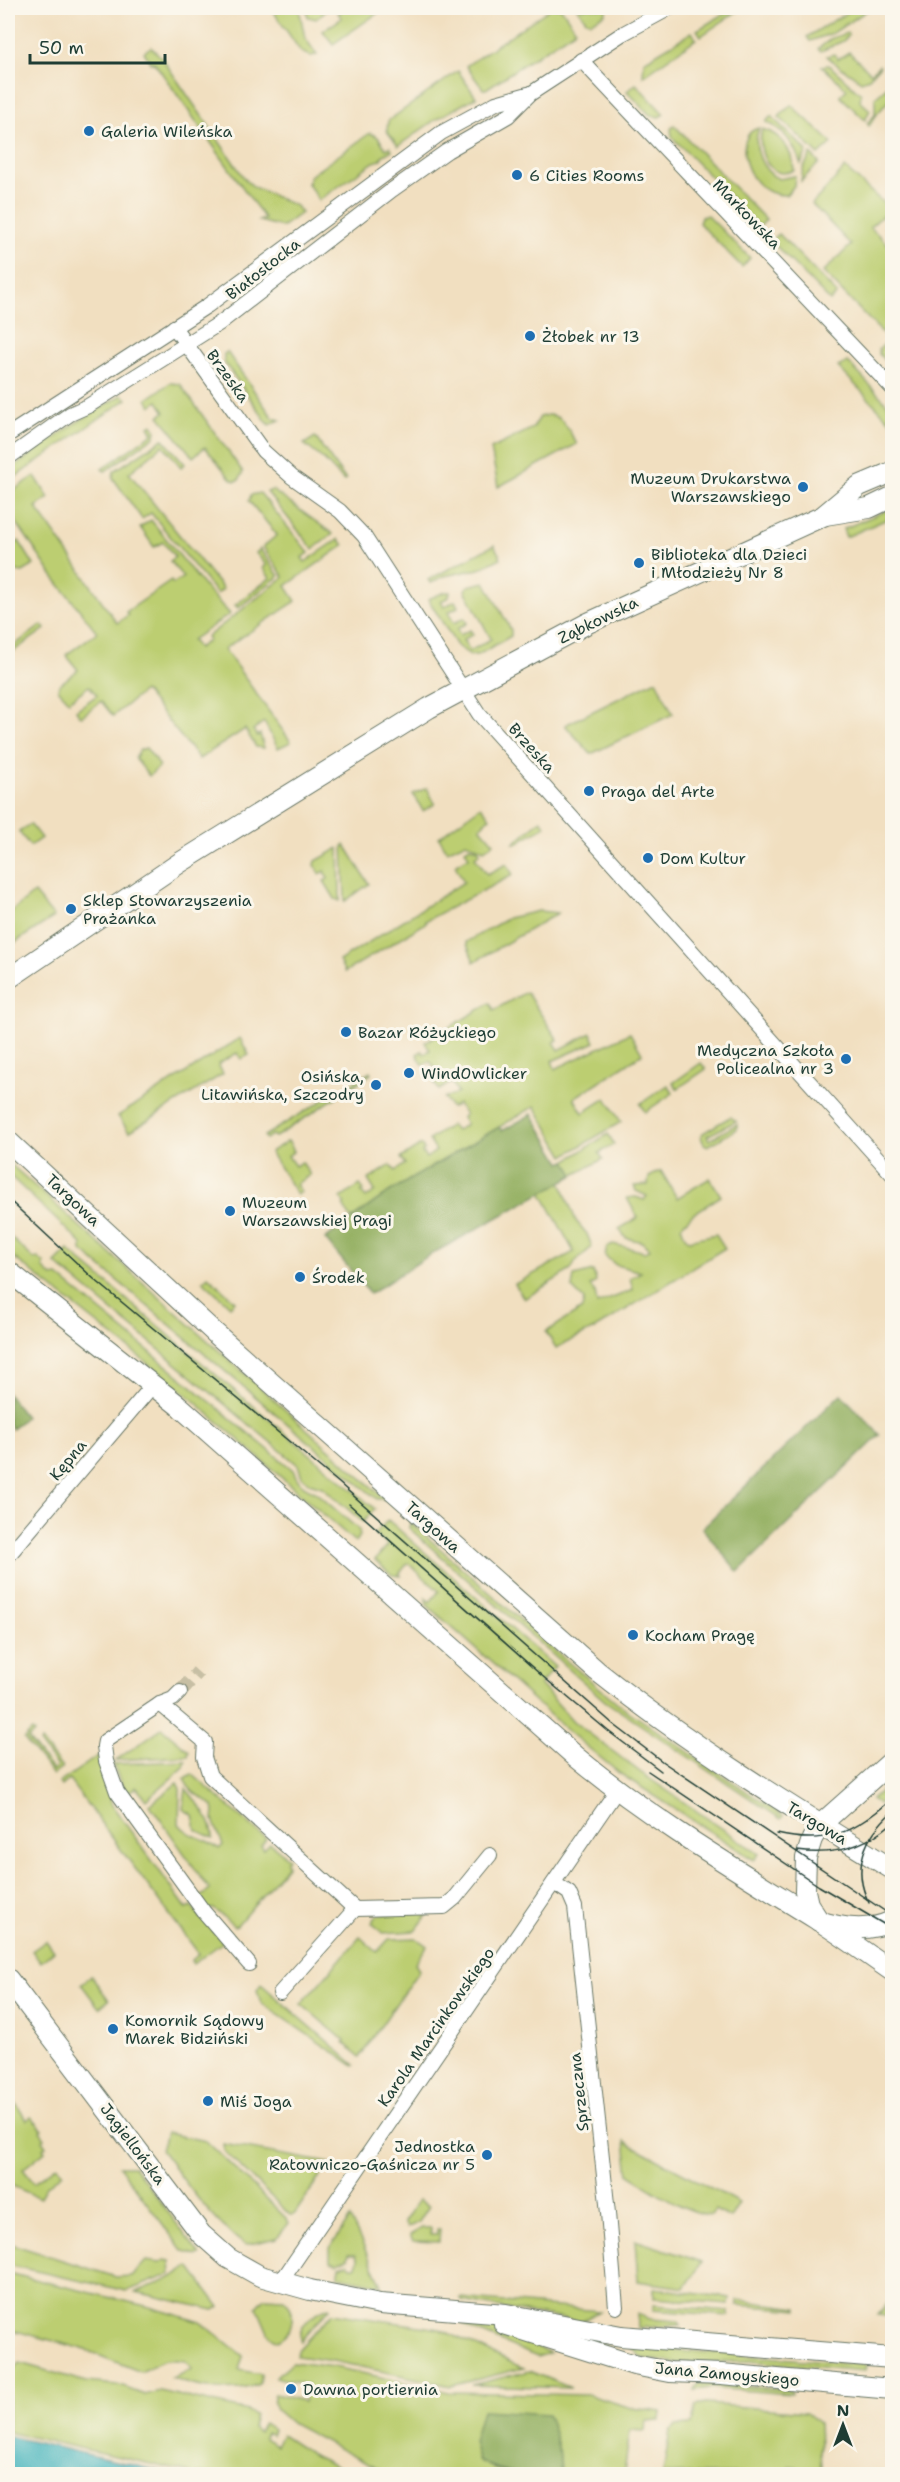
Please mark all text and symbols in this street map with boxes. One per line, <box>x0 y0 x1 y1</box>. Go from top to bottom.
scale bar <box>30 27 165 65</box>
text: 50 m <box>39 36 84 60</box>
place label: Galeria Wileńska <box>101 121 233 142</box>
marker: Galeria Wileńska <box>82 124 96 138</box>
place label: 6 Cities Rooms <box>529 165 645 186</box>
marker: 6 Cities Rooms <box>510 168 524 182</box>
street label: Markowska <box>708 174 786 254</box>
street label: Białostocka <box>222 233 305 305</box>
place label: Żłobek nr 13 <box>542 326 640 347</box>
marker: Żłobek nr 13 <box>523 329 537 343</box>
street label: Brzeska <box>202 345 254 407</box>
place label: Muzeum Drukarstwa Warszawskiego <box>630 468 791 507</box>
marker: Muzeum Drukarstwa Warszawskiego <box>796 480 810 494</box>
place label: Biblioteka dla Dzieci i Młodzieży Nr 8 <box>651 544 807 583</box>
marker: Biblioteka dla Dzieci i Młodzieży Nr 8 <box>632 556 646 570</box>
street label: Ząbkowska <box>555 592 642 648</box>
street label: Brzeska <box>504 718 560 778</box>
place label: Praga del Arte <box>601 781 715 802</box>
marker: Praga del Arte <box>582 784 596 798</box>
place label: Dom Kultur <box>660 848 746 869</box>
marker: Dom Kultur <box>641 851 655 865</box>
place label: Sklep Stowarzyszenia Prażanka <box>83 890 252 929</box>
marker: Sklep Stowarzyszenia Prażanka <box>64 902 78 916</box>
place label: Bazar Różyckiego <box>358 1022 496 1043</box>
marker: Bazar Różyckiego <box>339 1025 353 1039</box>
place label: Medyczna Szkoła Policealna nr 3 <box>697 1040 834 1079</box>
marker: Medyczna Szkoła Policealna nr 3 <box>839 1052 853 1066</box>
place label: Wind0wlicker <box>421 1063 527 1084</box>
place label: Osińska, Litawińska, Szczodry <box>201 1066 364 1105</box>
marker: Wind0wlicker <box>402 1066 416 1080</box>
marker: Osińska, Litawińska, Szczodry <box>369 1078 383 1092</box>
street label: Targowa <box>41 1169 105 1231</box>
place label: Muzeum Warszawskiej Pragi <box>242 1192 392 1231</box>
marker: Muzeum Warszawskiej Pragi <box>223 1204 237 1218</box>
place label: Środek <box>312 1267 365 1288</box>
marker: Środek <box>293 1270 307 1284</box>
street label: Kępna <box>45 1435 91 1485</box>
street label: Targowa <box>401 1497 465 1557</box>
place label: Kocham Pragę <box>645 1625 755 1646</box>
marker: Kocham Pragę <box>626 1628 640 1642</box>
street label: Targowa <box>783 1797 851 1849</box>
street label: Karola Marcinkowskiego <box>373 1943 499 2111</box>
place label: Komornik Sądowy Marek Bidziński <box>125 2010 264 2049</box>
marker: Komornik Sądowy Marek Bidziński <box>106 2022 120 2036</box>
street label: Sprzeczna <box>564 2051 594 2133</box>
place label: Miś Joga <box>220 2091 292 2112</box>
marker: Miś Joga <box>201 2094 215 2108</box>
street label: Jagiellońska <box>95 2099 171 2189</box>
place label: Jednostka Ratowniczo-Gaśnicza nr 5 <box>269 2136 475 2175</box>
marker: Jednostka Ratowniczo-Gaśnicza nr 5 <box>480 2148 494 2162</box>
street label: Jana Zamoyskiego <box>654 2357 800 2391</box>
place label: Dawna portiernia <box>303 2379 438 2400</box>
marker: Dawna portiernia <box>284 2382 298 2396</box>
north arrow <box>813 2395 873 2455</box>
text: N <box>837 2400 849 2421</box>

